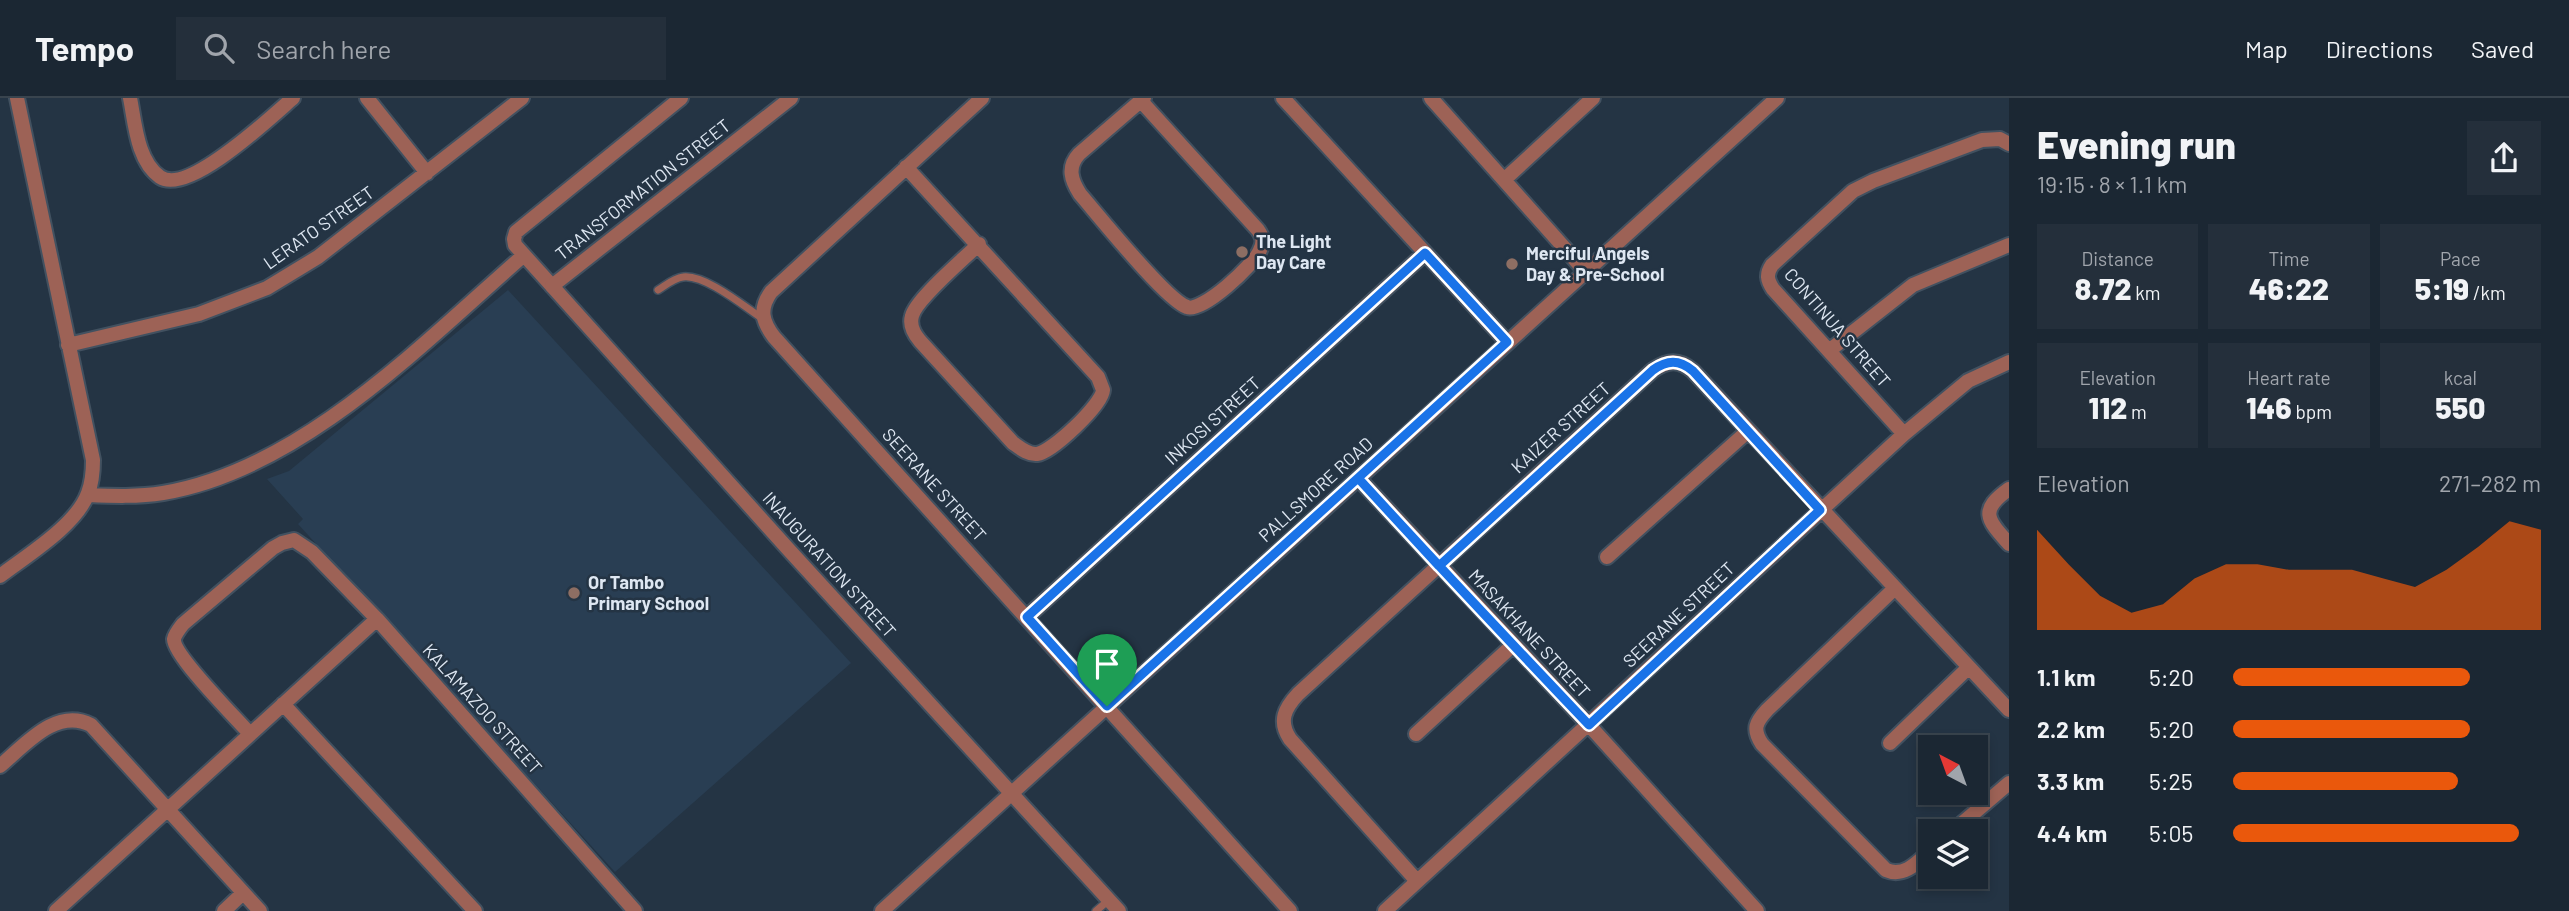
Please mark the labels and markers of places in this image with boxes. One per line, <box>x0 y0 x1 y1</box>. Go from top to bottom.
place label: The Light Day Care <box>1256 230 1331 273</box>
place label: Merciful Angels Day & Pre-School <box>1526 242 1665 285</box>
marker: The Light Day Care <box>1234 244 1250 260</box>
marker: Merciful Angels Day & Pre-School <box>1504 256 1520 272</box>
place label: Or Tambo Primary School <box>588 571 709 614</box>
marker: Or Tambo Primary School <box>566 585 582 601</box>
pin <box>1077 634 1137 706</box>

